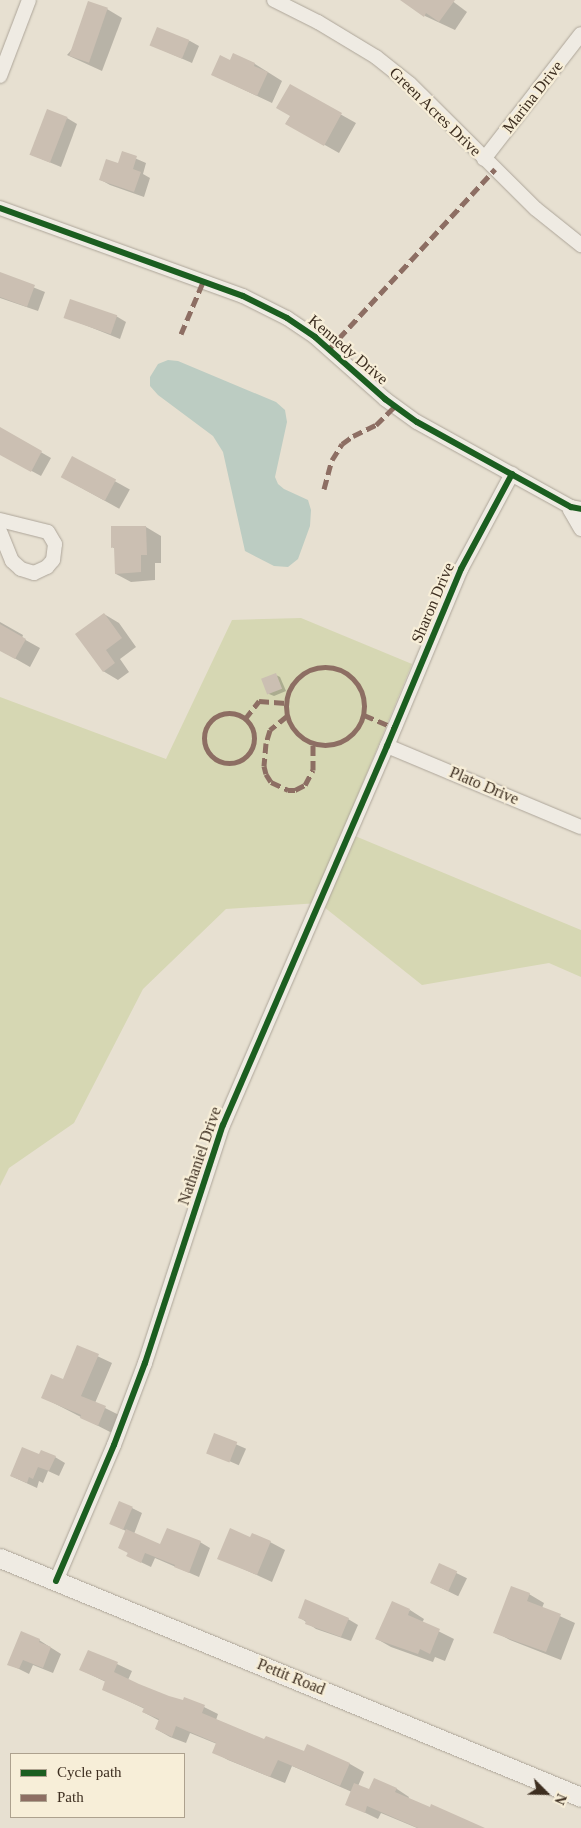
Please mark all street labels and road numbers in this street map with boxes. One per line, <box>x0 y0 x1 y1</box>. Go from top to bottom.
street label: Marina Drive <box>499 57 567 137</box>
street label: Green Acres Drive <box>385 63 485 161</box>
street label: Kennedy Drive <box>304 311 392 389</box>
street label: Sharon Drive <box>407 560 459 646</box>
street label: Plato Drive <box>447 763 521 809</box>
street label: Nathaniel Drive <box>174 1104 226 1208</box>
street label: Pettit Road <box>254 1655 328 1699</box>

